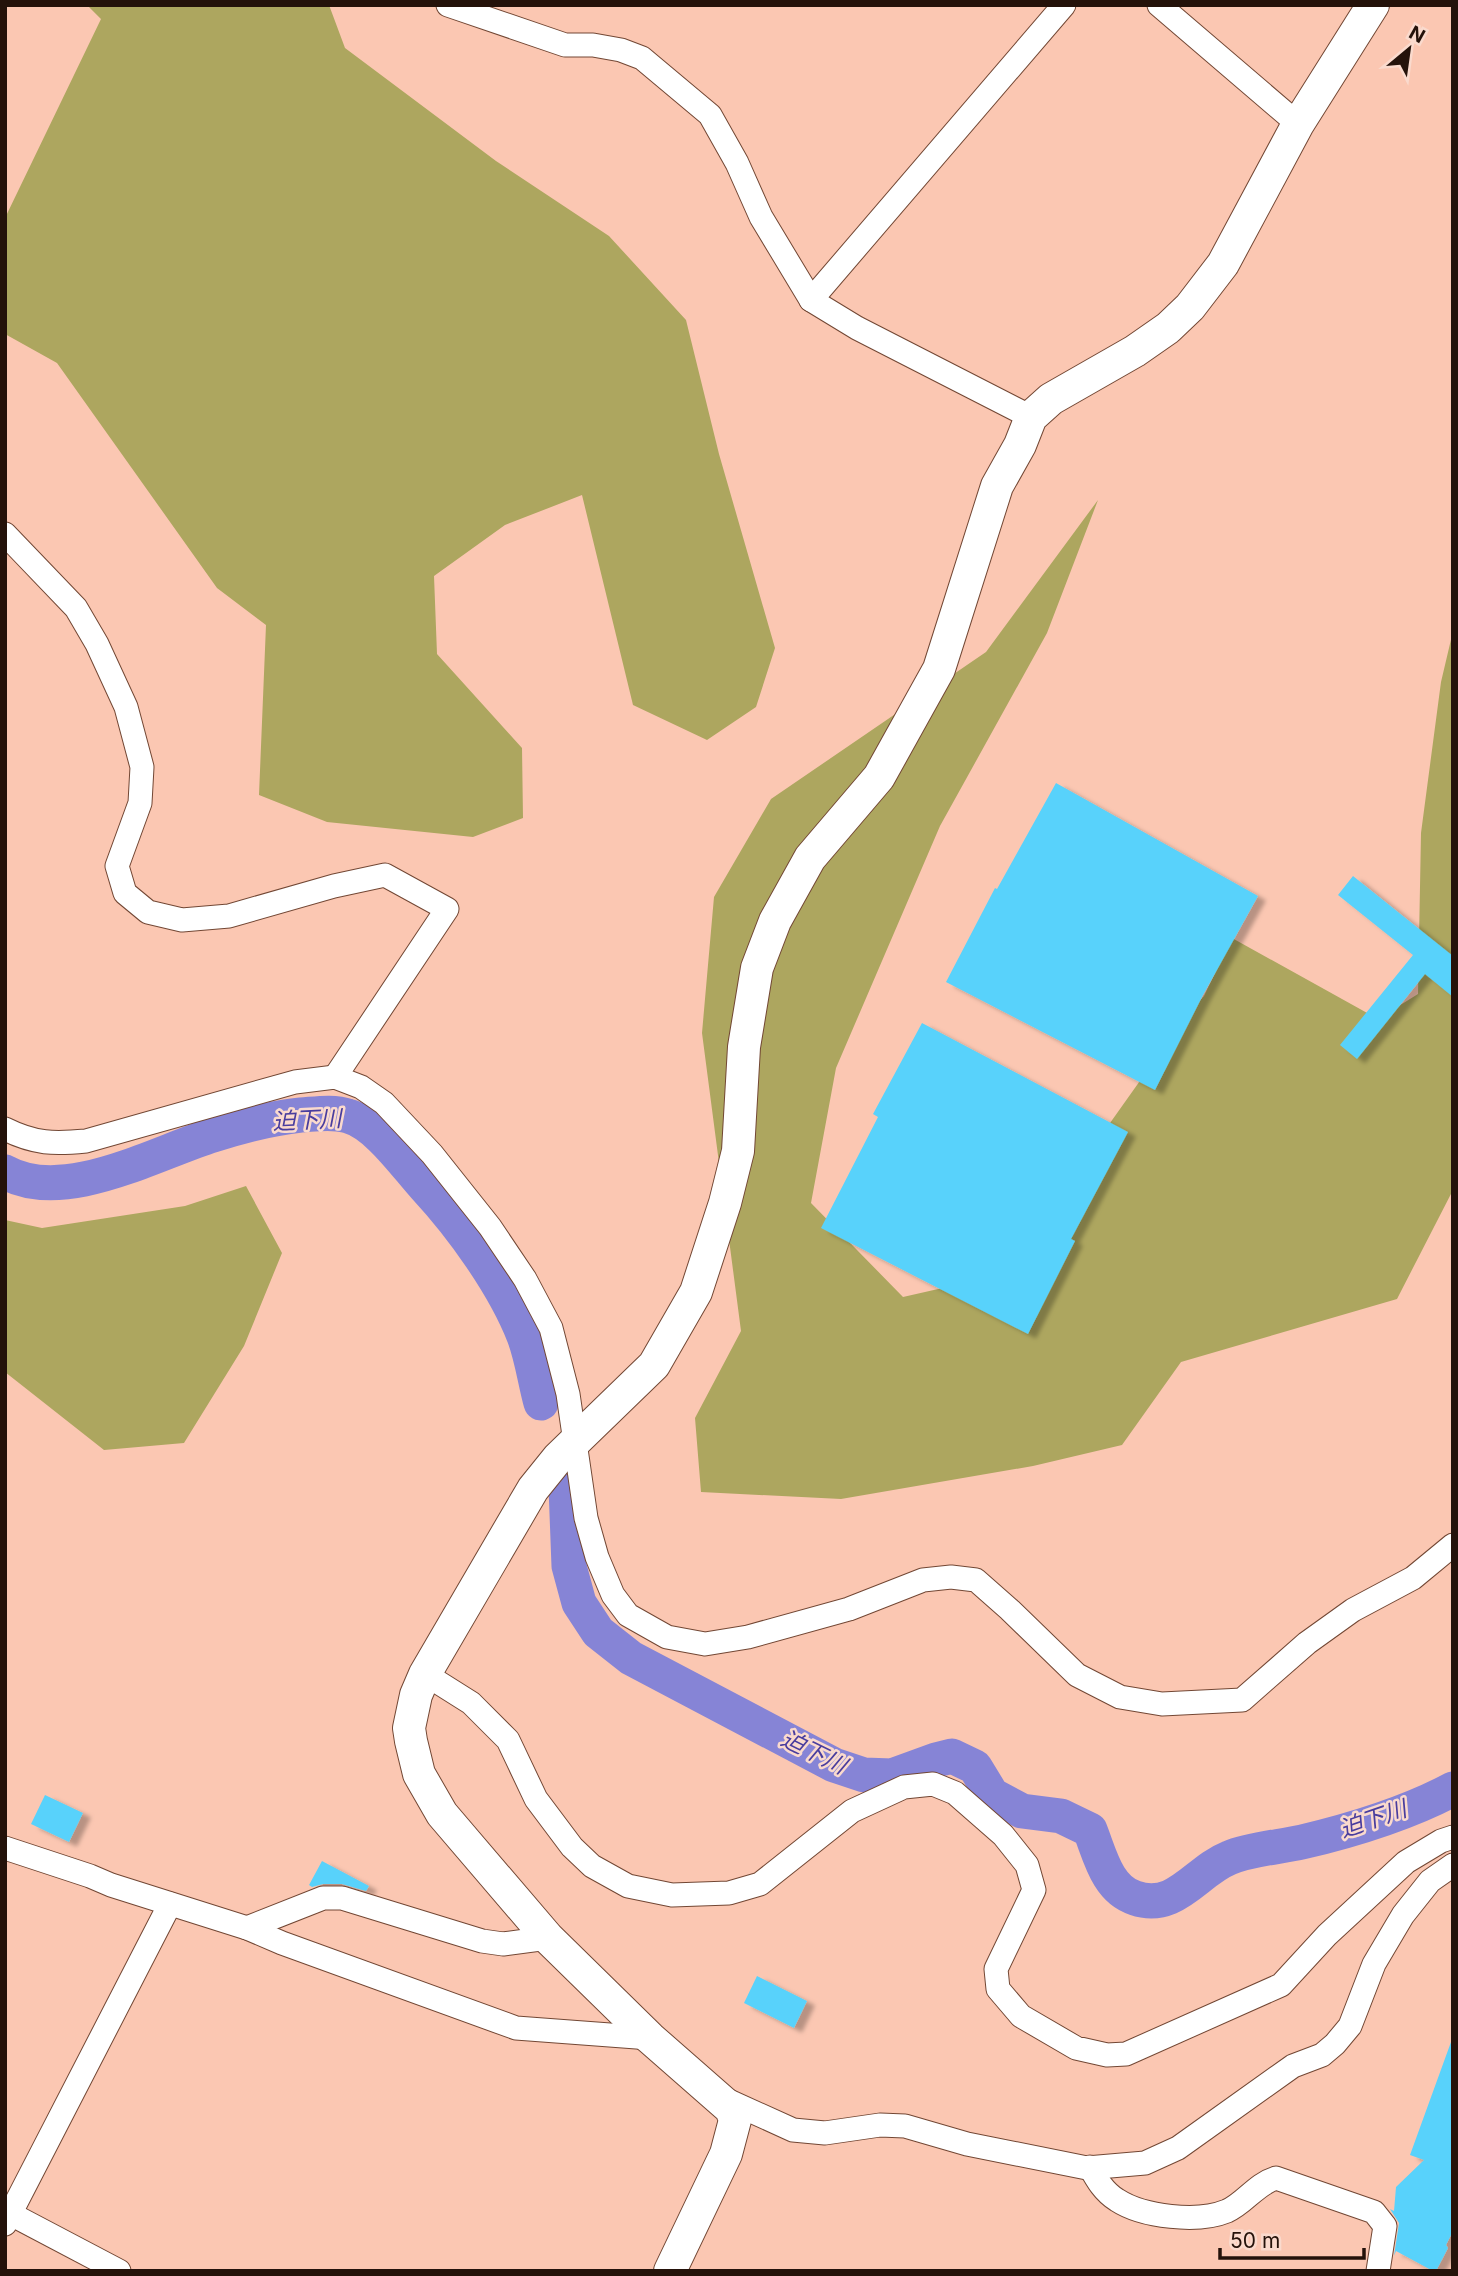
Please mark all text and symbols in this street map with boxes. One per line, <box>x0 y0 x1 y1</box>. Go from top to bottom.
north arrow <box>1374 14 1444 84</box>
text: N <box>1405 21 1429 48</box>
water label: 迫下川 <box>272 1104 345 1136</box>
water label: 迫下川 <box>777 1724 854 1781</box>
water label: 迫下川 <box>1336 1794 1413 1843</box>
scale bar <box>1220 2216 1364 2260</box>
text: 50 m <box>1230 2228 1280 2253</box>

